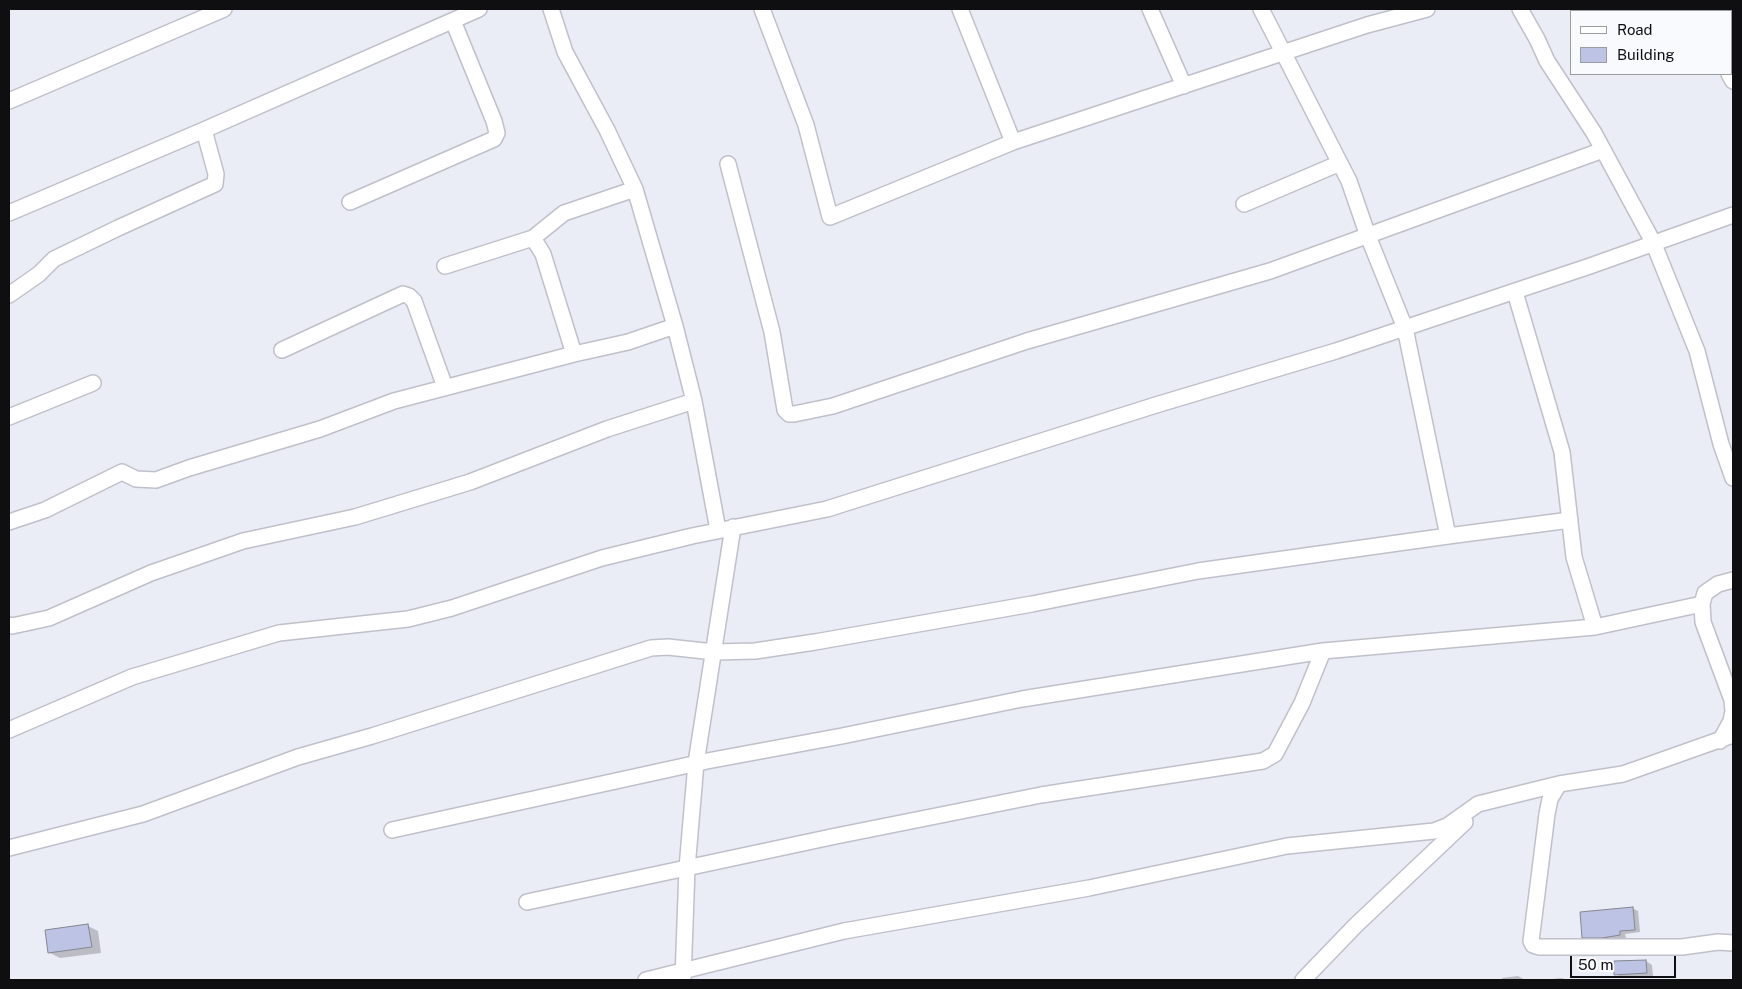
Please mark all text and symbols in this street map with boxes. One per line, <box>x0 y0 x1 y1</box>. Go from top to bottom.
legend <box>1570 10 1732 75</box>
text: Road <box>1617 21 1653 38</box>
text: Building <box>1617 46 1675 63</box>
scale bar <box>1572 946 1678 978</box>
text: 50 m <box>1578 956 1613 973</box>

